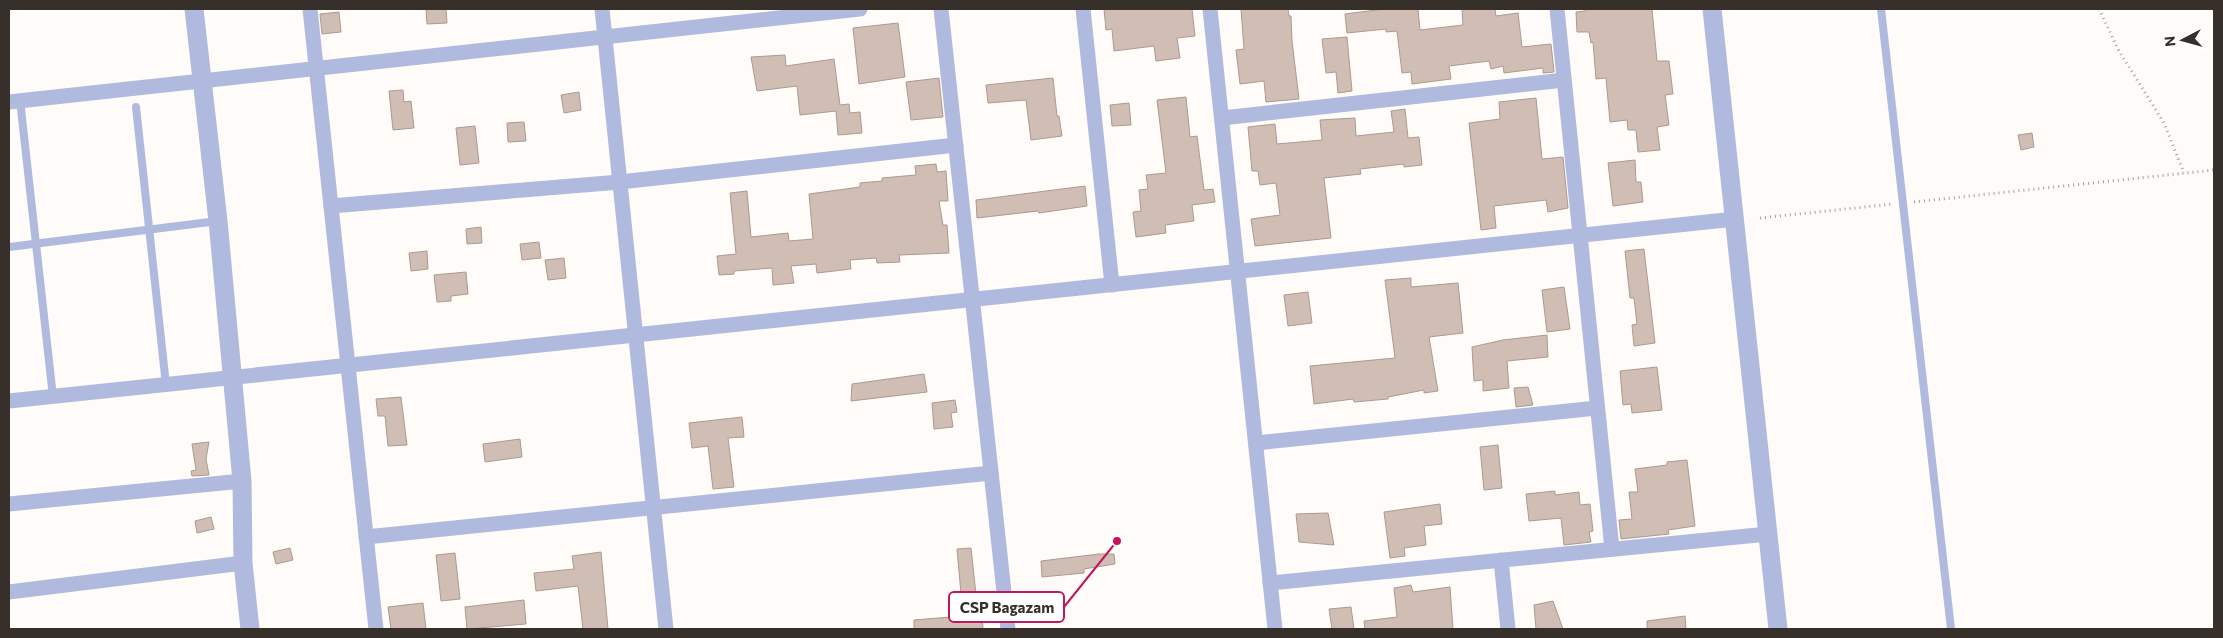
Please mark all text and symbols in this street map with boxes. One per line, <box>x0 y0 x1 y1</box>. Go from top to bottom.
north arrow <box>2158 15 2208 65</box>
text: N <box>2161 35 2179 48</box>
callout: CSP Bagazam <box>949 592 1064 622</box>
text: CSP Bagazam <box>960 598 1054 616</box>

